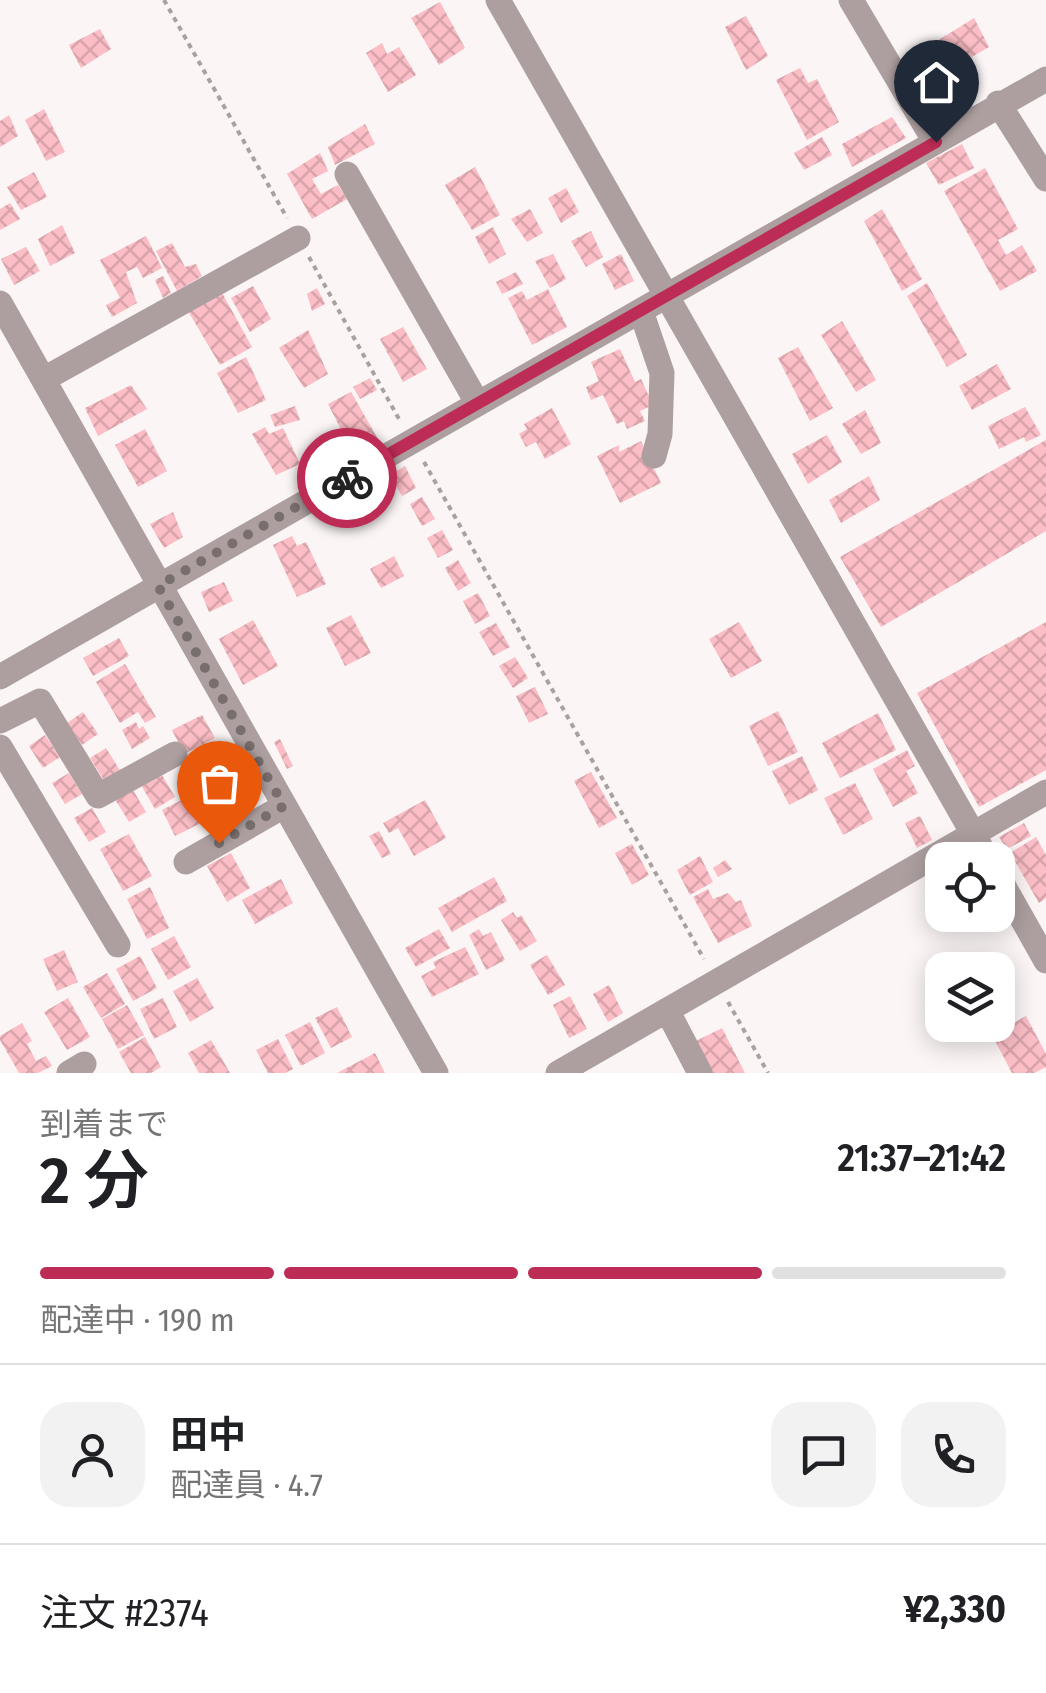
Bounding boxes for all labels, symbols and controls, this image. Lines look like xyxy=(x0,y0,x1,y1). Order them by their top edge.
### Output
pin xyxy=(894,40,979,143)
icon: home xyxy=(909,55,964,110)
courier xyxy=(297,428,397,528)
icon: bike xyxy=(320,451,375,506)
pin xyxy=(177,741,262,844)
icon: bag xyxy=(192,756,247,811)
map controls xyxy=(925,842,1015,1042)
button: locate xyxy=(925,842,1015,932)
button: layers xyxy=(925,952,1015,1042)
text: 到着まで xyxy=(40,1105,168,1143)
text: 21:37–21:42 xyxy=(837,1135,1006,1181)
text: 2 分 xyxy=(40,1142,149,1220)
text: 配達中 · 190 m xyxy=(40,1301,235,1339)
button: person xyxy=(40,1402,145,1507)
button: chat xyxy=(771,1402,876,1507)
button: phone xyxy=(901,1402,1006,1507)
text: 田中 xyxy=(170,1412,246,1458)
text: 配達員 · 4.7 xyxy=(170,1466,323,1504)
text: ¥2,330 xyxy=(903,1586,1006,1632)
text: 注文 #2374 xyxy=(40,1590,209,1636)

